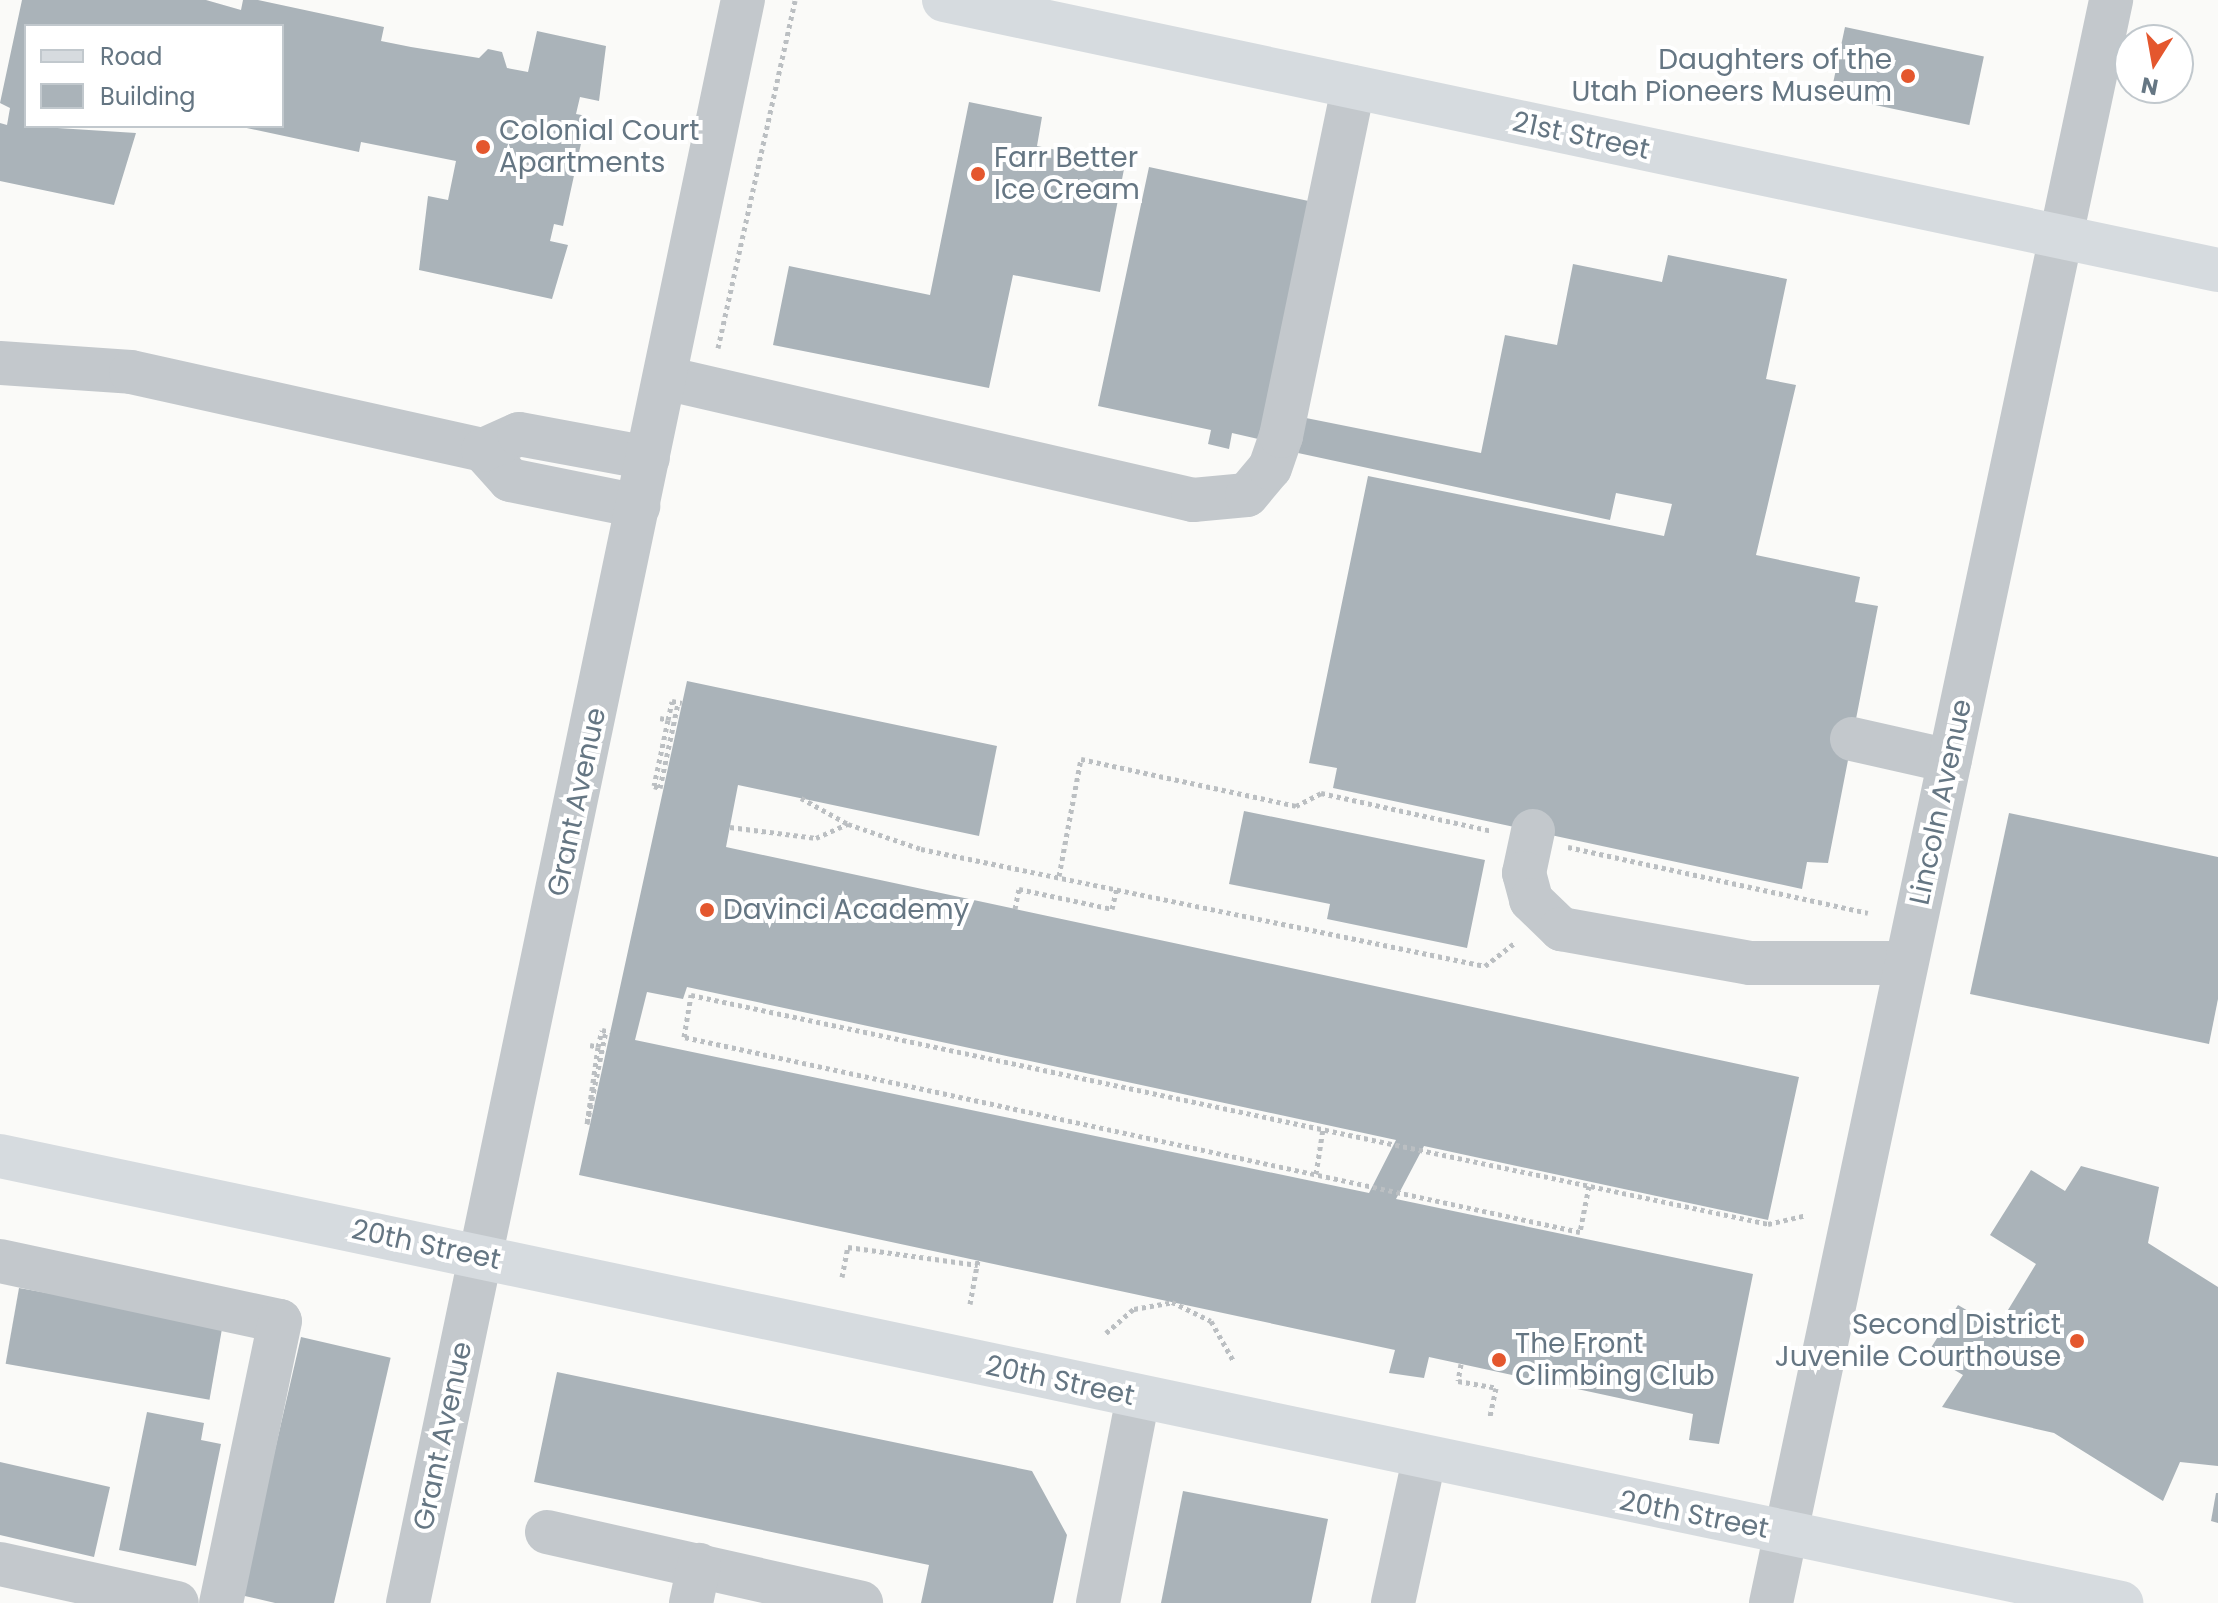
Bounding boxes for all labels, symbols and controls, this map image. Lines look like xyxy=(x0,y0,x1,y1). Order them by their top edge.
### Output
legend xyxy=(24,24,284,128)
north arrow xyxy=(2114,24,2194,104)
text: Road xyxy=(100,40,162,73)
place label: Daughters of the Utah Pioneers Museum xyxy=(1572,43,1892,109)
marker: Daughters of the Utah Pioneers Museum xyxy=(1899,67,1917,85)
text: N xyxy=(2139,69,2161,103)
text: Building xyxy=(100,80,196,113)
street label: 21st Street xyxy=(1509,105,1653,167)
place label: Colonial Court Apartments xyxy=(499,114,700,180)
marker: Colonial Court Apartments xyxy=(474,138,492,156)
place label: Farr Better Ice Cream xyxy=(994,141,1140,207)
marker: Farr Better Ice Cream xyxy=(969,165,987,183)
street label: Lincoln Avenue xyxy=(1903,696,1979,908)
street label: Grant Avenue xyxy=(541,705,613,899)
place label: Davinci Academy xyxy=(723,893,969,927)
marker: Davinci Academy xyxy=(698,901,716,919)
street label: 20th Street xyxy=(349,1213,503,1277)
place label: Second District Juvenile Courthouse xyxy=(1775,1308,2061,1374)
place label: The Front Climbing Club xyxy=(1515,1327,1715,1393)
marker: Second District Juvenile Courthouse xyxy=(2068,1332,2086,1350)
street label: Grant Avenue xyxy=(407,1339,479,1533)
street label: 20th Street xyxy=(983,1349,1137,1413)
marker: The Front Climbing Club xyxy=(1490,1351,1508,1369)
street label: 20th Street xyxy=(1617,1484,1771,1546)

